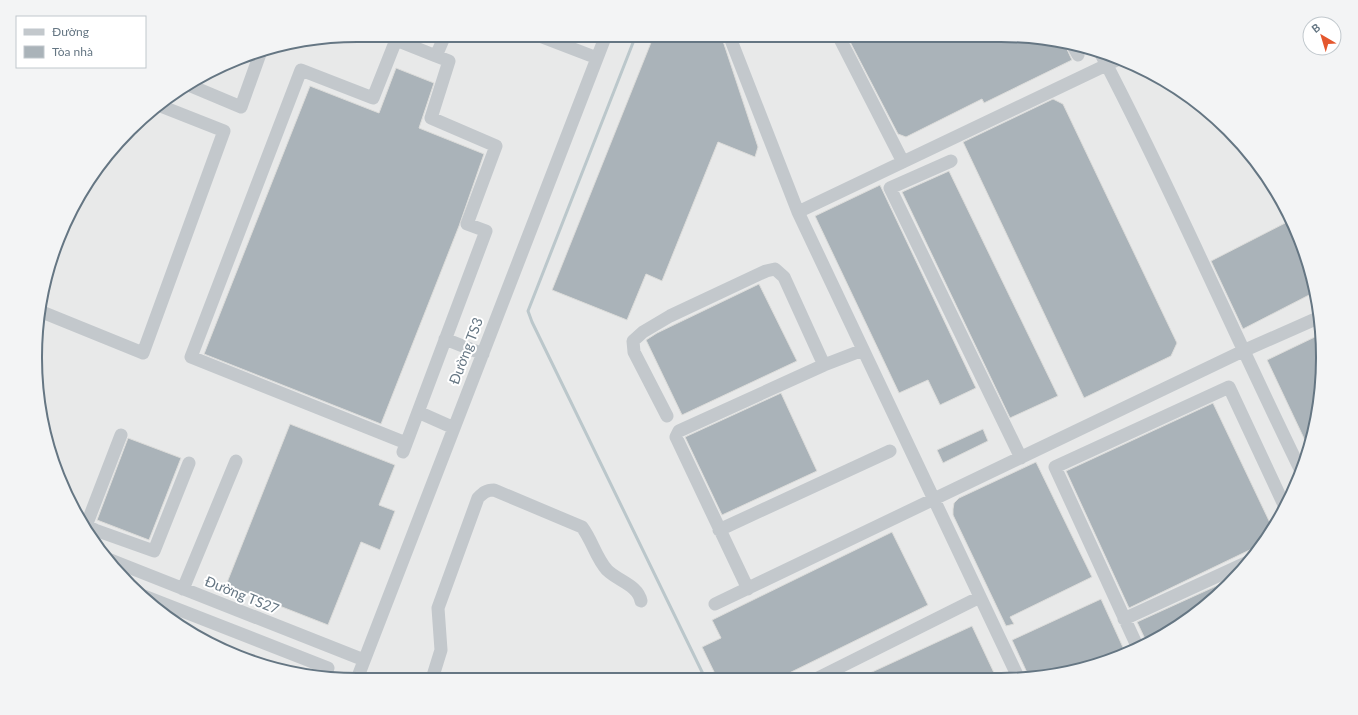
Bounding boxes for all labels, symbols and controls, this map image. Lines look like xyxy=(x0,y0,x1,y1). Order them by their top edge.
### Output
legend xyxy=(16,16,146,68)
north arrow xyxy=(1302,16,1342,56)
text: B xyxy=(1309,20,1322,35)
text: Đường xyxy=(52,24,89,39)
text: Tòa nhà xyxy=(52,44,93,59)
street label: Đường TS3 xyxy=(445,315,486,387)
street label: Đường TS27 xyxy=(203,572,282,617)

